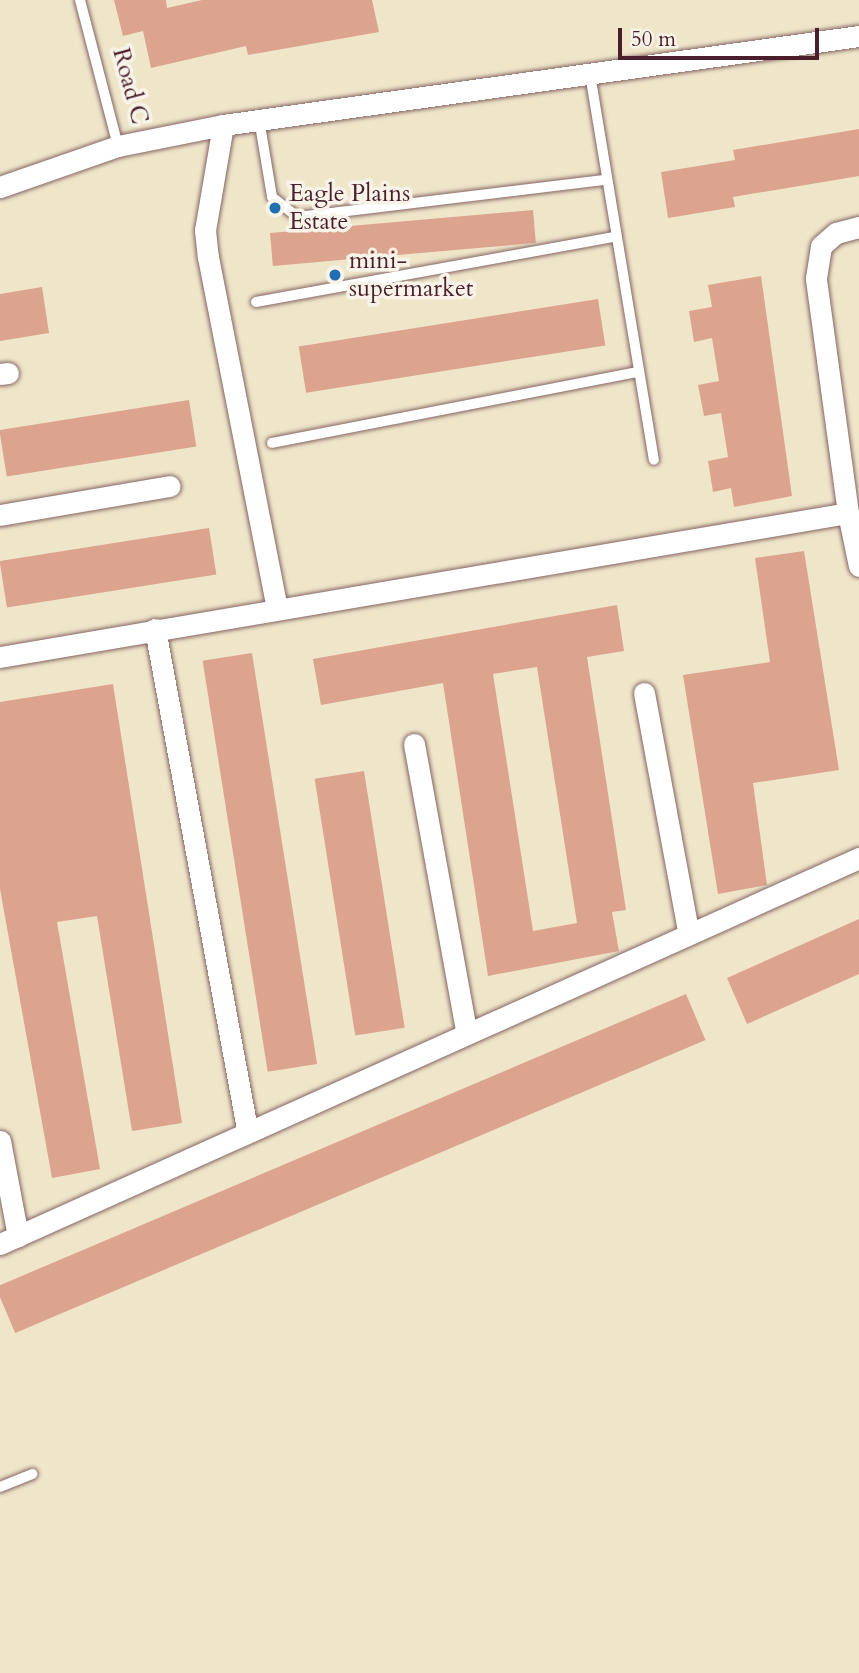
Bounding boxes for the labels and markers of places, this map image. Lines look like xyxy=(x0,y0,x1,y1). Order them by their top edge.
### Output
place label: Eagle Plains Estate xyxy=(289,180,410,236)
marker: Eagle Plains Estate xyxy=(267,200,283,216)
place label: mini- supermarket xyxy=(349,247,473,303)
marker: mini- supermarket xyxy=(327,267,343,283)

